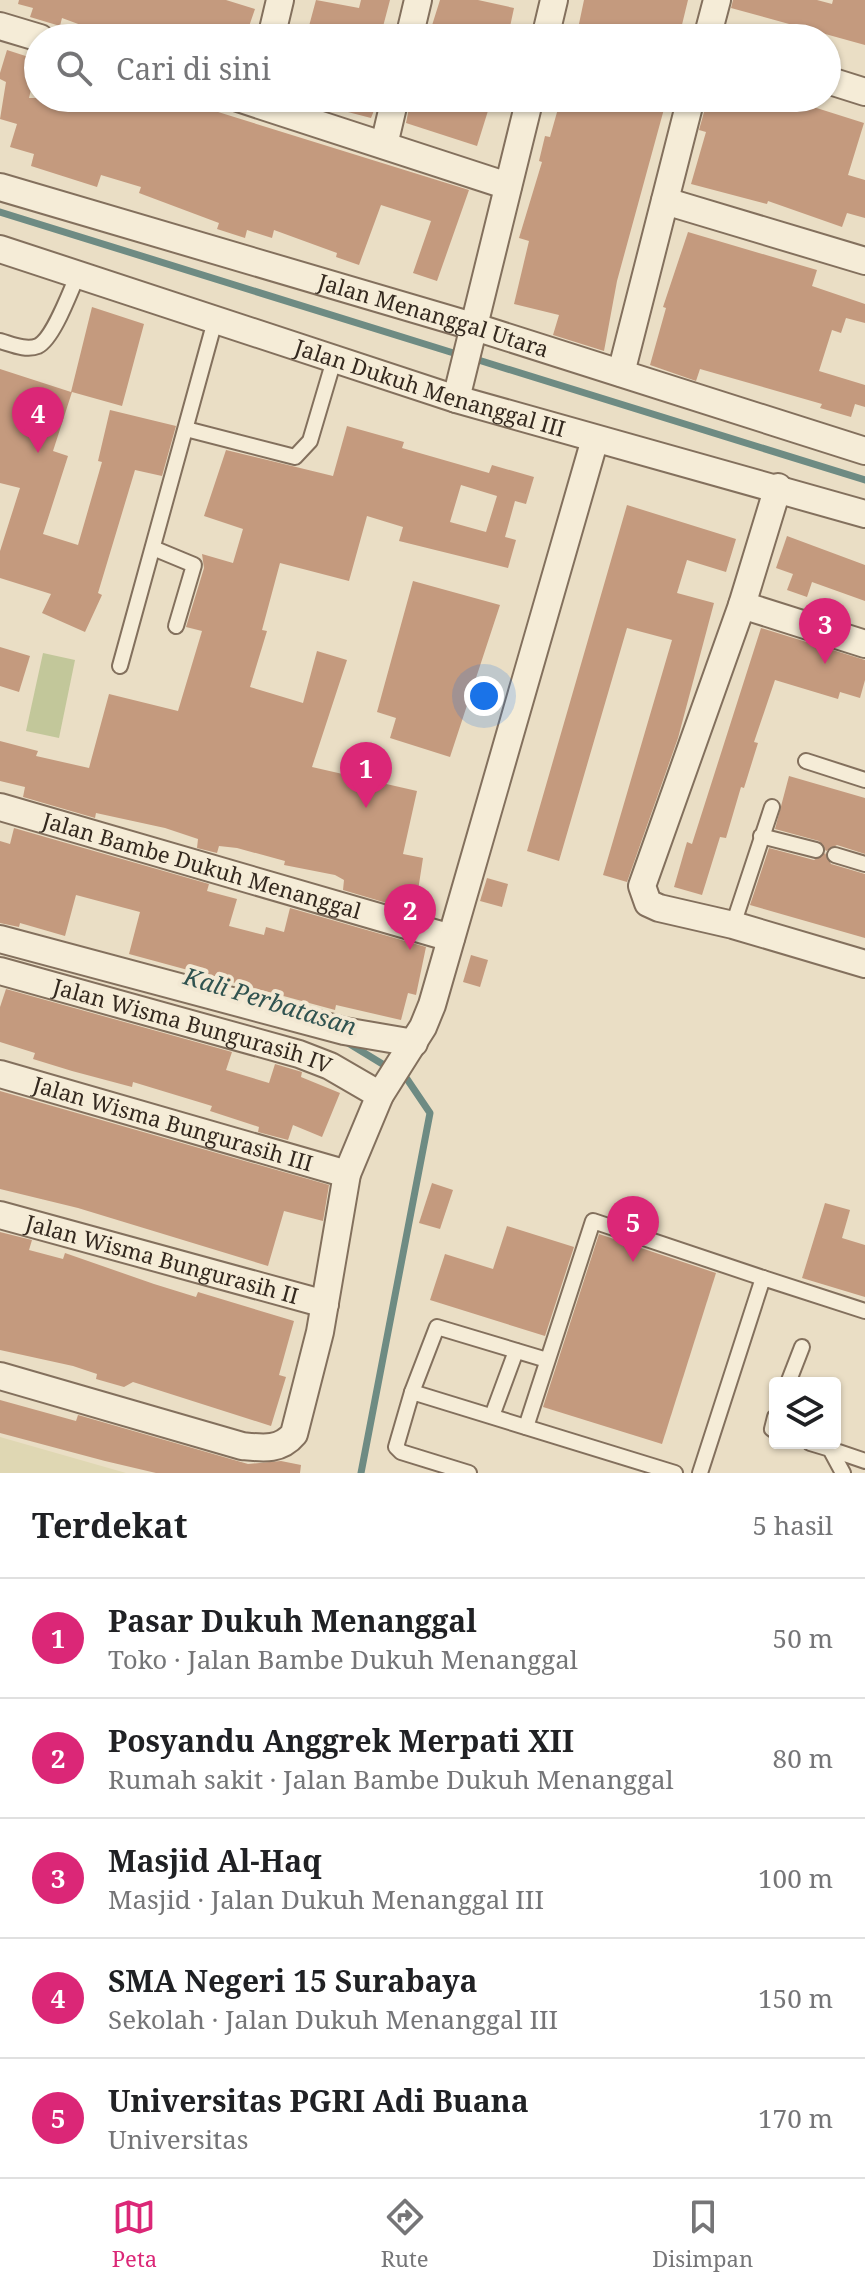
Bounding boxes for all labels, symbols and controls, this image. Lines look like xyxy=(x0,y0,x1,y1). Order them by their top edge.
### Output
search box xyxy=(24,24,841,112)
icon: search xyxy=(52,46,96,90)
text: Cari di sini xyxy=(116,48,271,89)
street label: Jalan Menanggal Utara xyxy=(314,265,553,364)
street label: Jalan Dukuh Menanggal III xyxy=(290,331,569,443)
pin: 4 xyxy=(12,387,64,453)
pin: 3 xyxy=(799,598,851,664)
your location xyxy=(464,676,504,716)
pin: 1 xyxy=(340,742,392,808)
street label: Jalan Bambe Dukuh Menanggal xyxy=(38,804,365,925)
pin: 2 xyxy=(384,884,436,950)
water label: Kali Perbatasan xyxy=(179,958,361,1043)
street label: Jalan Wisma Bungurasih IV xyxy=(49,970,337,1079)
street label: Jalan Wisma Bungurasih III xyxy=(29,1068,317,1177)
pin: 5 xyxy=(607,1196,659,1262)
street label: Jalan Wisma Bungurasih II xyxy=(21,1206,302,1310)
map controls xyxy=(769,1377,841,1449)
button: layers xyxy=(769,1377,841,1449)
text: Terdekat xyxy=(32,1502,187,1548)
text: 5 hasil xyxy=(752,1507,833,1543)
text: Pasar Dukuh Menanggal xyxy=(108,1600,477,1641)
text: 1 xyxy=(51,1620,65,1656)
text: 50 m xyxy=(773,1620,833,1656)
text: Toko · Jalan Bambe Dukuh Menanggal xyxy=(108,1641,578,1677)
text: Posyandu Anggrek Merpati XII xyxy=(108,1720,574,1761)
text: 2 xyxy=(51,1740,65,1776)
text: 80 m xyxy=(773,1740,833,1776)
text: Rumah sakit · Jalan Bambe Dukuh Menanggal xyxy=(108,1761,674,1797)
text: Masjid Al-Haq xyxy=(108,1840,322,1881)
text: 3 xyxy=(51,1860,65,1896)
text: 100 m xyxy=(758,1860,833,1896)
text: Masjid · Jalan Dukuh Menanggal III xyxy=(108,1881,544,1917)
text: SMA Negeri 15 Surabaya xyxy=(108,1960,478,2001)
text: 4 xyxy=(51,1980,65,2016)
text: 150 m xyxy=(758,1980,833,2016)
text: Sekolah · Jalan Dukuh Menanggal III xyxy=(108,2001,558,2037)
text: Universitas PGRI Adi Buana xyxy=(108,2080,529,2121)
text: 5 xyxy=(51,2100,65,2136)
text: 170 m xyxy=(758,2100,833,2136)
text: Universitas xyxy=(108,2121,249,2157)
tab: Peta xyxy=(112,2195,157,2273)
tab: Rute xyxy=(381,2195,429,2273)
tab: Disimpan xyxy=(652,2195,753,2273)

